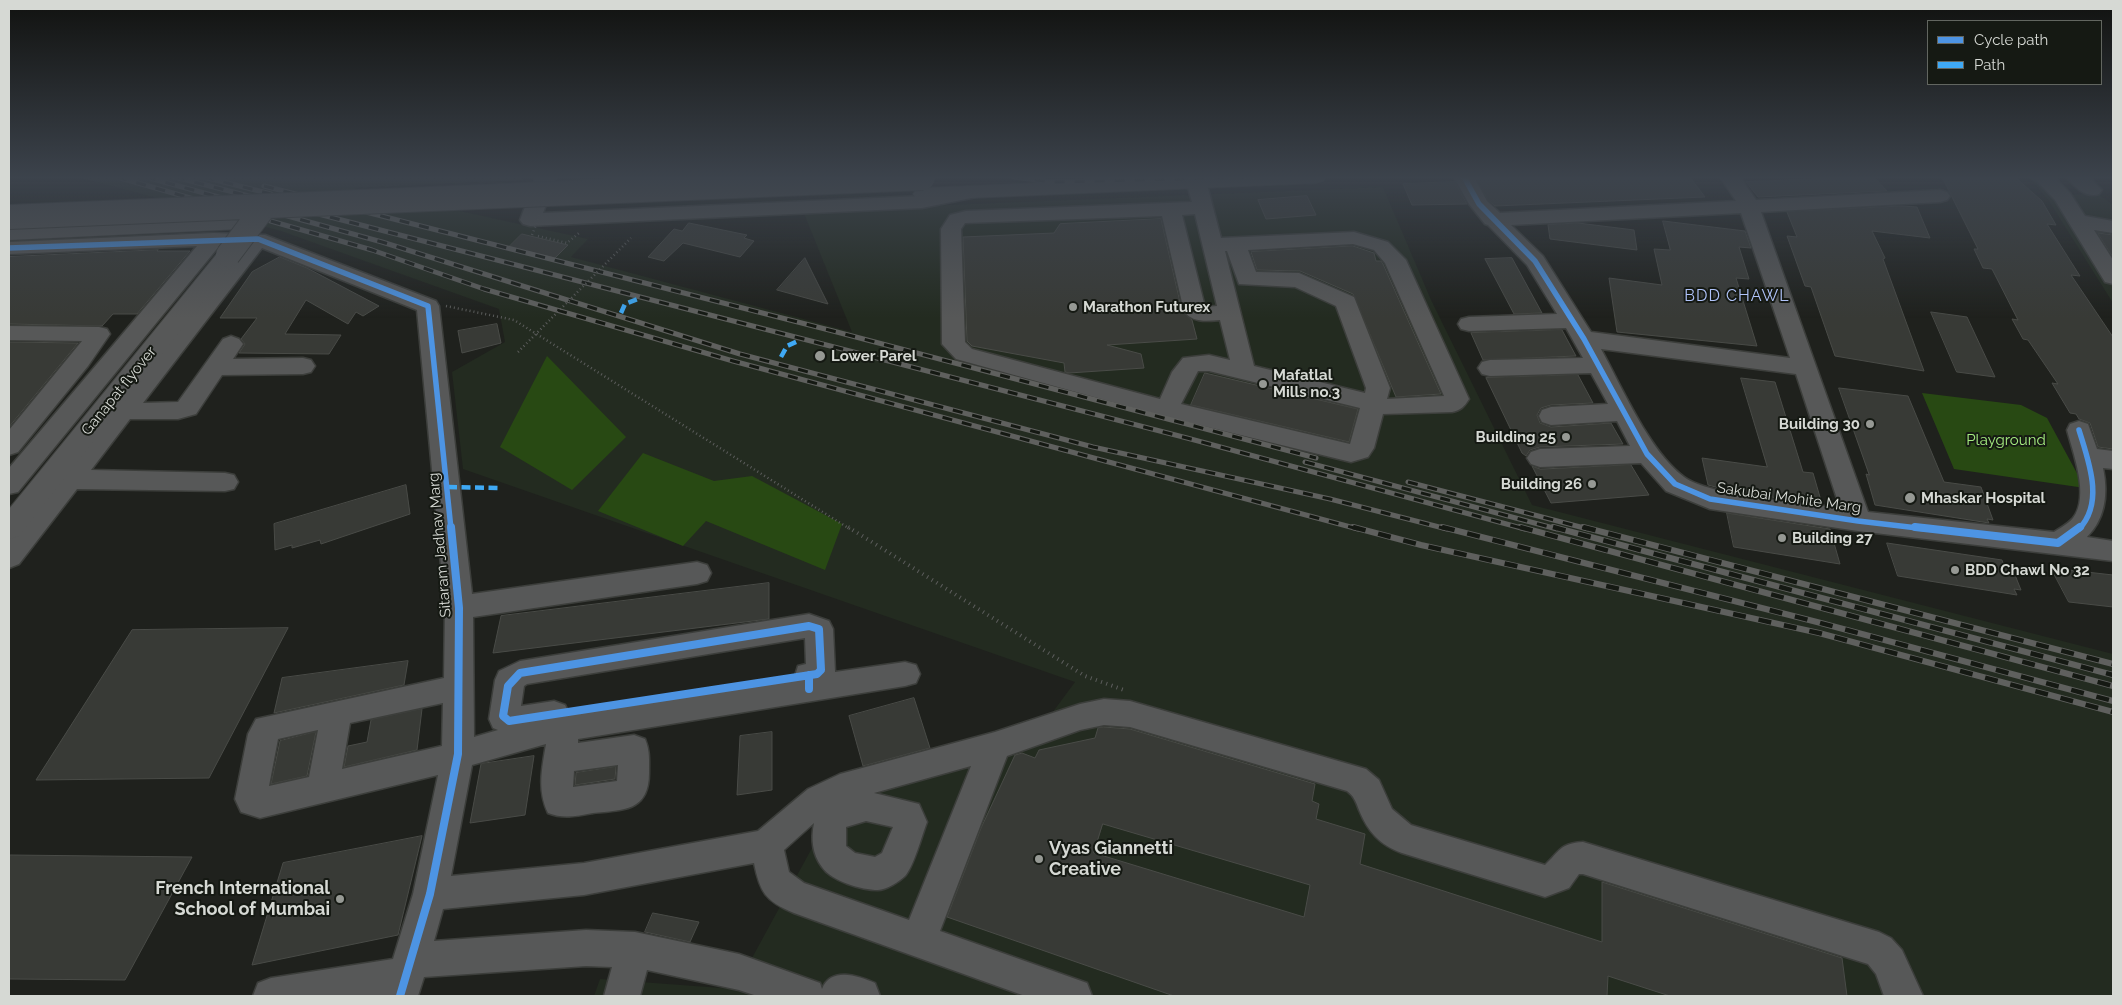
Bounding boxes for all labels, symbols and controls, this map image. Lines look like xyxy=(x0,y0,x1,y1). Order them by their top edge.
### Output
legend xyxy=(1927,20,2102,85)
text: Cycle path xyxy=(1974,31,2048,49)
text: Path xyxy=(1974,56,2005,74)
district label: BDD CHAWL xyxy=(1683,286,1791,306)
place label: Marathon Futurex xyxy=(1083,298,1210,316)
marker: Marathon Futurex xyxy=(1067,301,1079,313)
street label: Ganapat flyover xyxy=(78,343,160,439)
place label: Lower Parel xyxy=(831,347,917,365)
marker: Lower Parel xyxy=(813,349,827,363)
place label: Mafatlal Mills no.3 xyxy=(1273,366,1340,401)
marker: Mafatlal Mills no.3 xyxy=(1257,378,1269,390)
place label: Building 30 xyxy=(1779,415,1860,433)
marker: Building 30 xyxy=(1864,418,1876,430)
place label: Building 25 xyxy=(1476,428,1556,446)
marker: Building 25 xyxy=(1560,431,1572,443)
park label: Playground xyxy=(1966,431,2046,449)
street label: Sitaram Jadhav Marg xyxy=(425,472,455,618)
place label: Building 26 xyxy=(1501,475,1582,493)
marker: Building 26 xyxy=(1586,478,1598,490)
street label: Sakubai Mohite Marg xyxy=(1716,479,1862,517)
place label: Mhaskar Hospital xyxy=(1921,489,2045,507)
marker: Mhaskar Hospital xyxy=(1903,491,1917,505)
place label: Building 27 xyxy=(1792,529,1873,547)
marker: Building 27 xyxy=(1776,532,1788,544)
place label: BDD Chawl No 32 xyxy=(1965,561,2090,579)
marker: BDD Chawl No 32 xyxy=(1949,564,1961,576)
place label: Vyas Giannetti Creative xyxy=(1049,838,1173,881)
marker: Vyas Giannetti Creative xyxy=(1033,853,1045,865)
place label: French International School of Mumbai xyxy=(155,878,330,921)
marker: French International School of Mumbai xyxy=(334,893,346,905)

